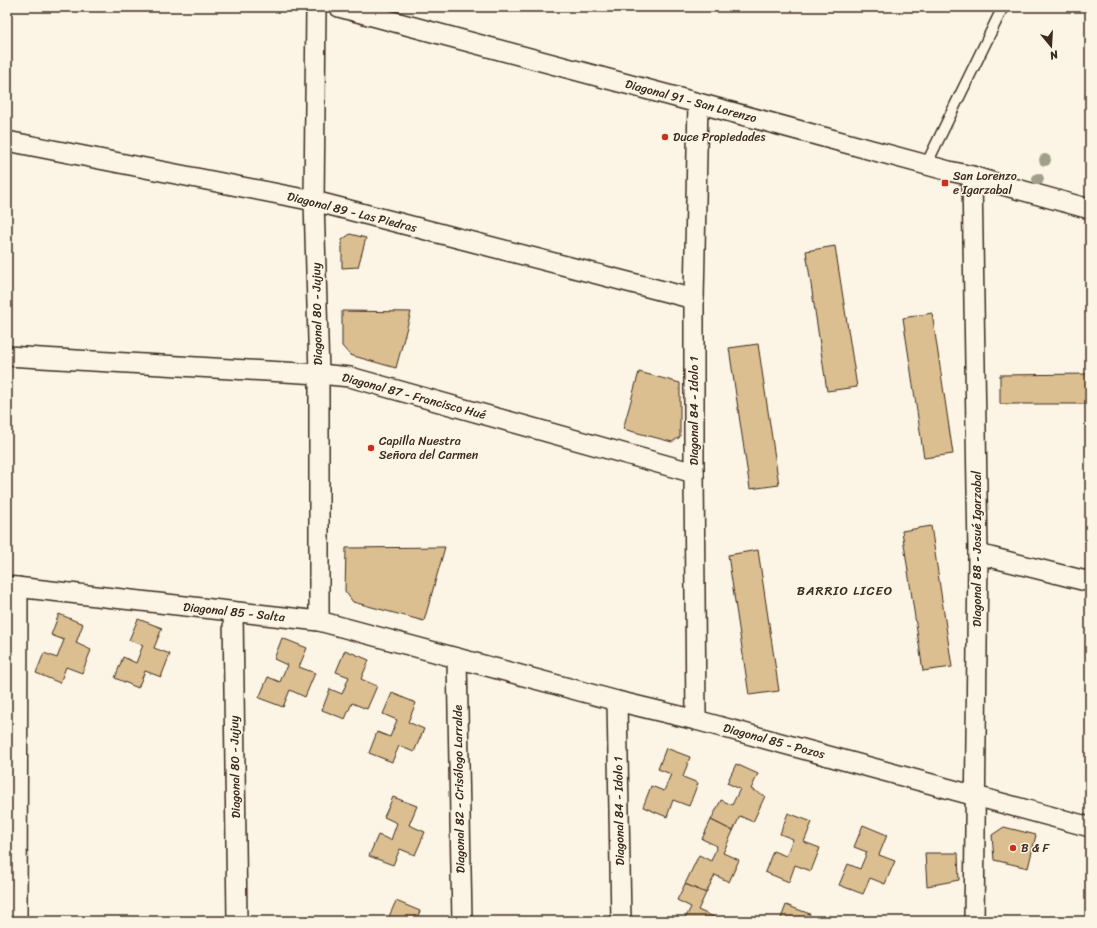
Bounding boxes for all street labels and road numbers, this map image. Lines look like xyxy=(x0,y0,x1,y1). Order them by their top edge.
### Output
street label: Diagonal 91 - San Lorenzo xyxy=(623,73,759,129)
street label: Diagonal 89 - Las Piedras xyxy=(285,185,420,239)
street label: Diagonal 80 - Jujuy xyxy=(305,262,329,366)
street label: Diagonal 84 - Idolo 1 xyxy=(683,356,705,466)
street label: Diagonal 87 - Francisco Hué xyxy=(340,366,488,426)
street label: Diagonal 88 - Josué Igarzabal xyxy=(966,470,988,627)
street label: Diagonal 85 - Salta xyxy=(182,596,287,628)
street label: Diagonal 82 - Crisólogo Larralde xyxy=(447,704,471,873)
street label: Diagonal 80 - Jujuy xyxy=(223,715,247,819)
street label: Diagonal 85 - Pozos xyxy=(721,717,828,765)
street label: Diagonal 84 - Idolo 1 xyxy=(607,756,631,866)

